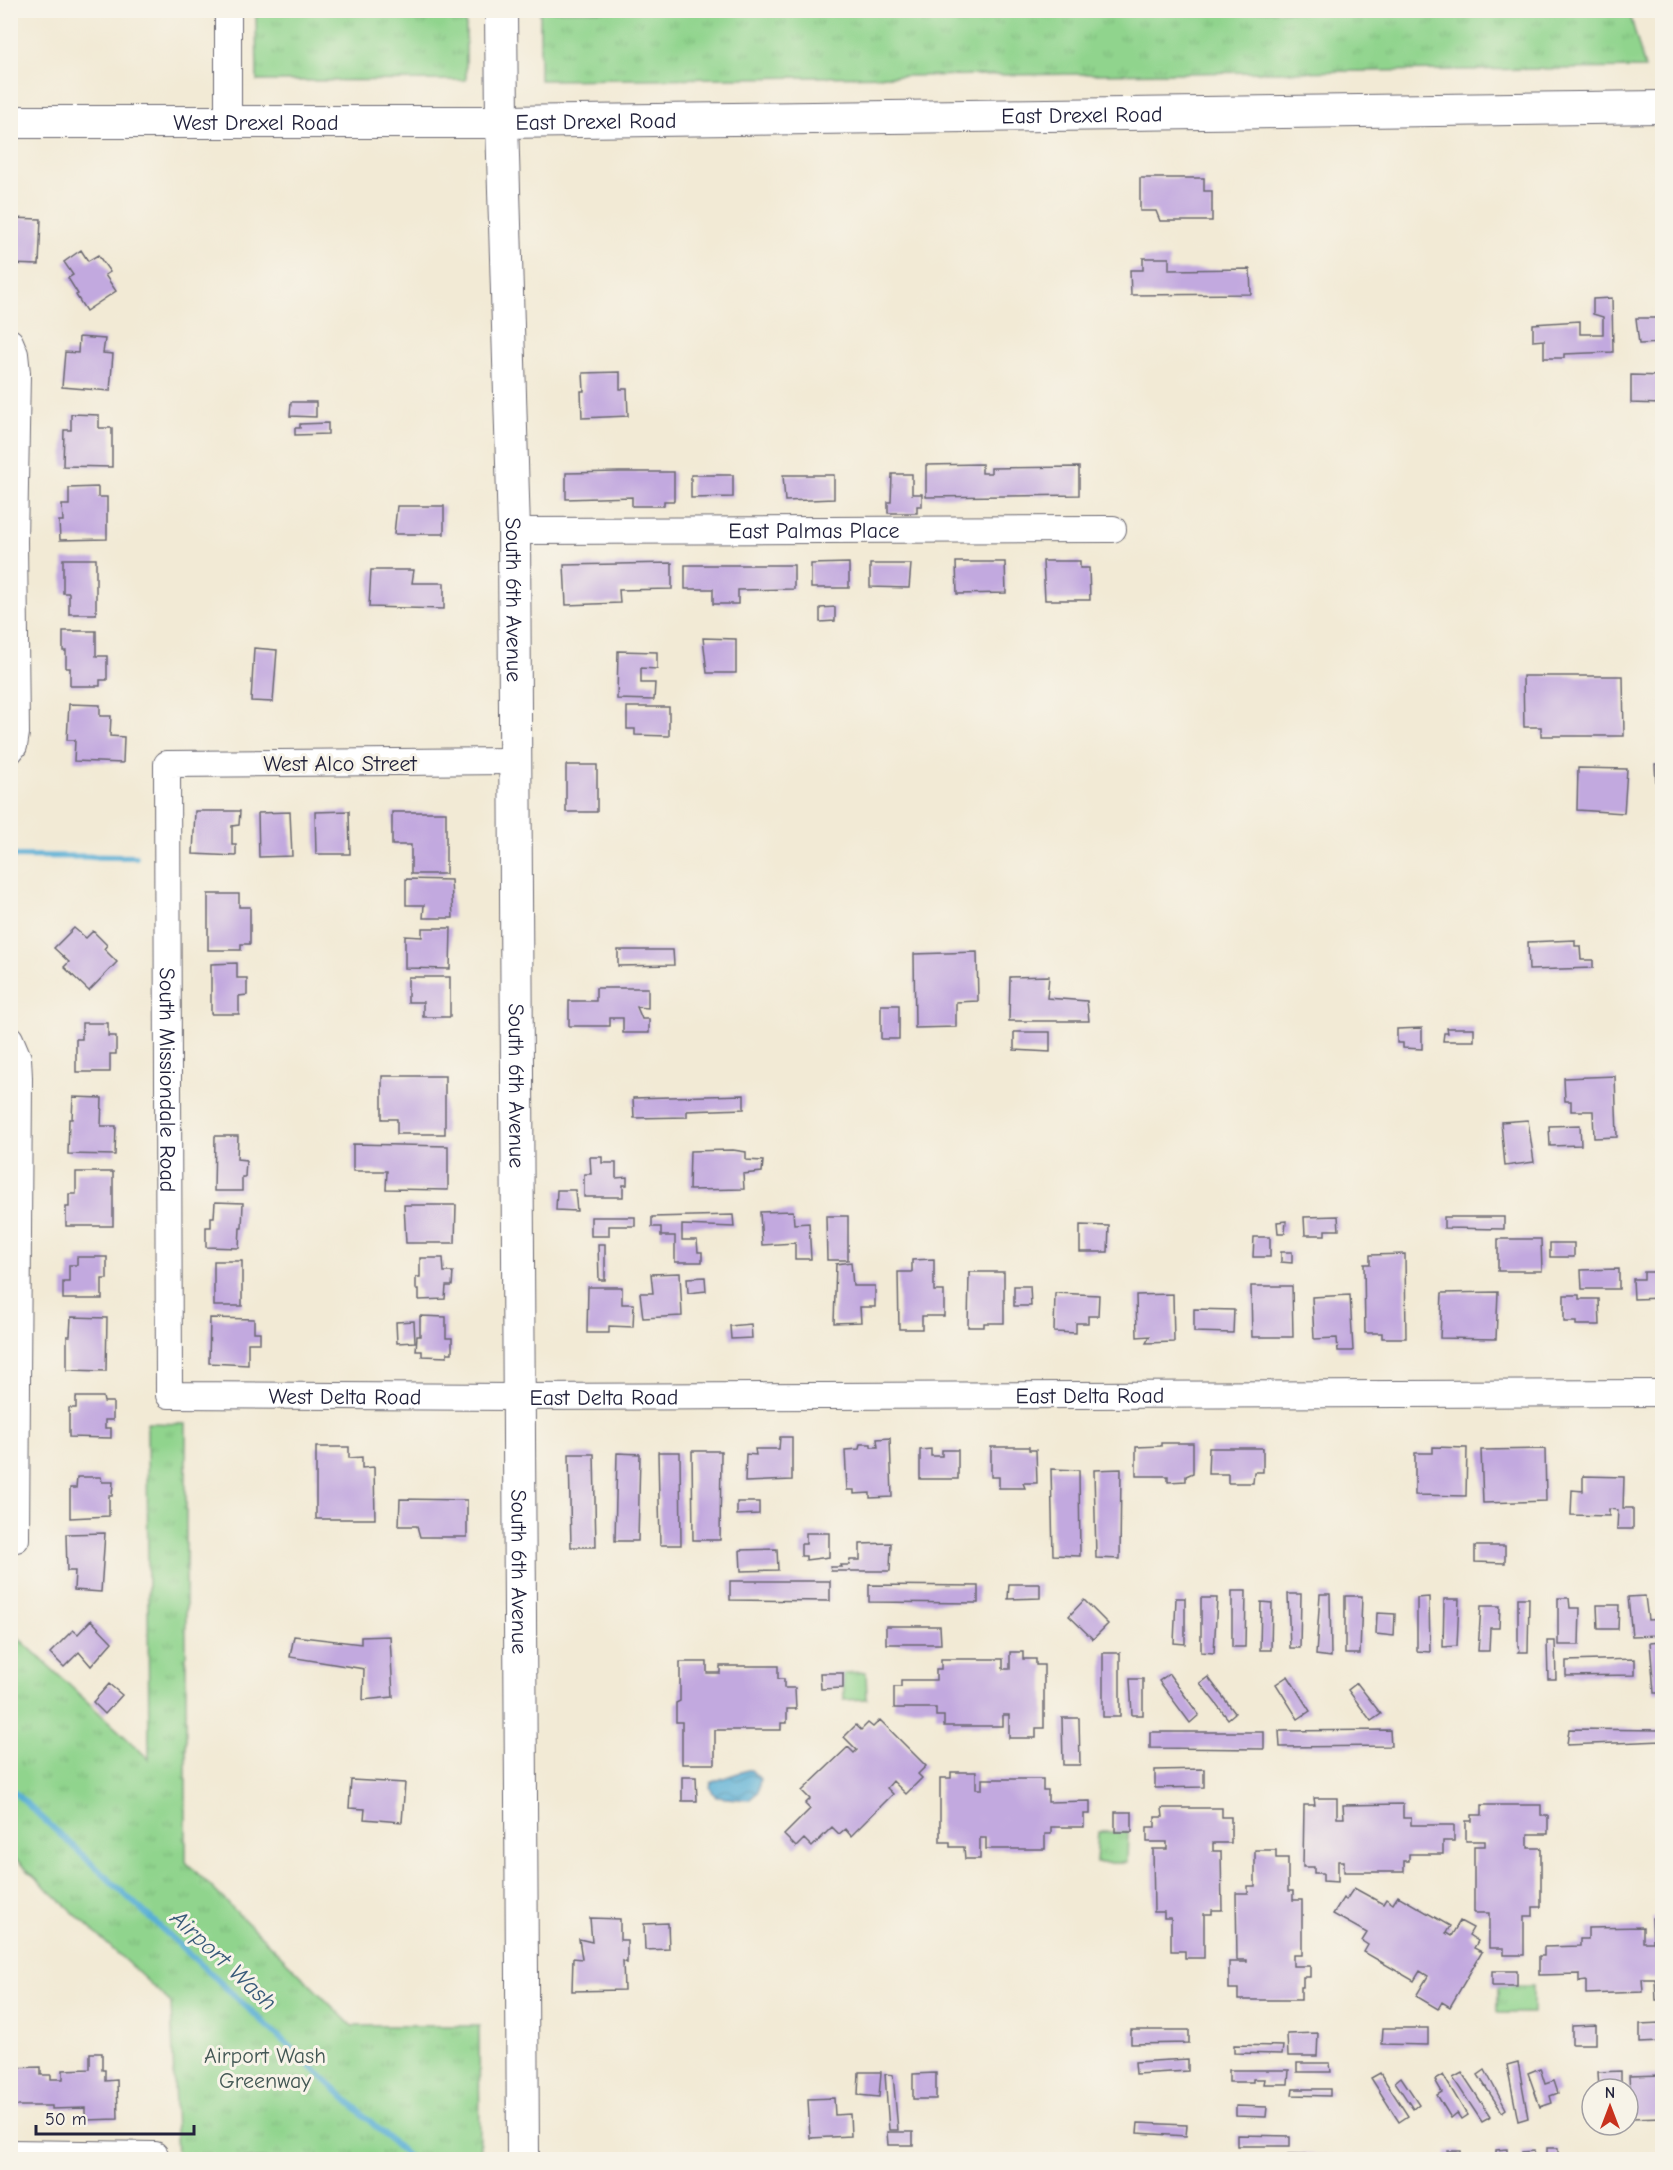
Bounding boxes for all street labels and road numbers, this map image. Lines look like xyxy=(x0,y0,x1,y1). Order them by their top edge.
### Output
street label: East Drexel Road xyxy=(1001,101,1163,130)
street label: East Drexel Road xyxy=(515,108,677,136)
street label: West Drexel Road xyxy=(173,110,339,136)
street label: South 6th Avenue xyxy=(500,517,527,682)
street label: East Palmas Place xyxy=(728,518,900,544)
street label: West Alco Street xyxy=(263,751,418,777)
street label: South Missiondale Road xyxy=(154,968,180,1192)
street label: South 6th Avenue xyxy=(503,1003,530,1168)
street label: East Delta Road xyxy=(1015,1383,1165,1409)
street label: West Delta Road xyxy=(268,1384,422,1410)
street label: East Delta Road xyxy=(529,1384,679,1411)
street label: South 6th Avenue xyxy=(505,1489,532,1654)

